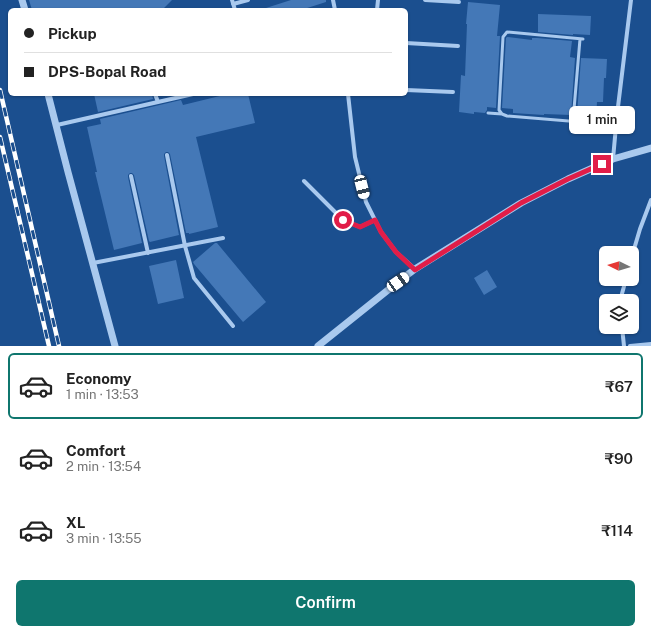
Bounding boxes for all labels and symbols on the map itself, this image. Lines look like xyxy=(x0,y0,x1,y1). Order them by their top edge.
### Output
callout: 1 min xyxy=(569,106,635,134)
route end xyxy=(593,155,611,173)
car xyxy=(353,174,371,200)
route start xyxy=(334,211,352,229)
north arrow xyxy=(599,246,639,286)
car xyxy=(385,270,411,294)

